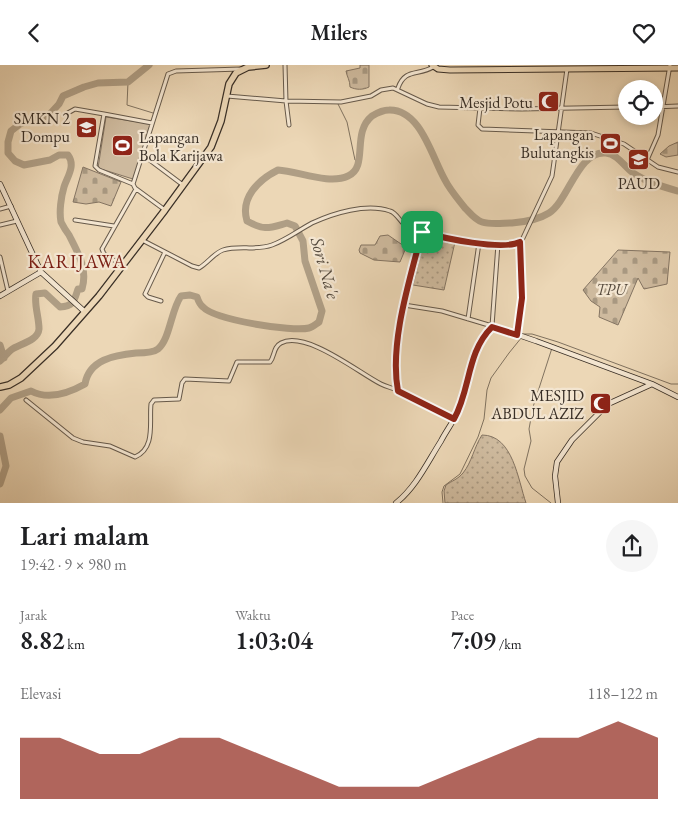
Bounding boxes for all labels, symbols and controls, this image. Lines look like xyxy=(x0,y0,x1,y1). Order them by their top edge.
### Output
text: Milers xyxy=(310,18,368,47)
icon: back xyxy=(20,19,48,47)
icon: heart xyxy=(630,19,658,47)
map controls xyxy=(618,80,663,125)
button: locate xyxy=(618,80,663,125)
mosque icon: Mesjid Potu xyxy=(537,90,561,114)
place label: Mesjid Potu xyxy=(459,92,534,113)
place label: SMKN 2 Dompu xyxy=(14,108,71,147)
school or university icon: SMKN 2 Dompu xyxy=(74,115,98,139)
place label: Lapangan Bulutangkis xyxy=(520,124,595,163)
place label: Lapangan Bola Karijawa xyxy=(139,127,223,166)
sports icon: Lapangan Bulutangkis xyxy=(598,131,622,155)
sports icon: Lapangan Bola Karijawa xyxy=(111,134,135,158)
school or university icon: PAUD xyxy=(627,147,651,171)
place label: PAUD xyxy=(618,173,660,194)
pin xyxy=(401,211,443,253)
icon: arrive xyxy=(408,218,436,246)
water label: Sori Na'e xyxy=(305,233,346,302)
district label: KARIJAWA xyxy=(27,249,127,274)
park label: TPU xyxy=(596,279,629,300)
place label: MESJID ABDUL AZIZ xyxy=(490,385,584,424)
mosque icon: MESJID ABDUL AZIZ xyxy=(588,392,612,416)
text: Lari malam xyxy=(20,517,149,553)
button: share xyxy=(606,520,658,572)
text: 19:42 · 9 × 980 m xyxy=(20,554,127,575)
text: Jarak xyxy=(20,606,47,624)
text: Waktu xyxy=(235,606,271,624)
text: Pace xyxy=(451,606,474,624)
text: 8.82 xyxy=(20,624,65,656)
text: 1:03:04 xyxy=(235,624,313,656)
text: 7:09 xyxy=(451,624,496,656)
text: km xyxy=(65,635,85,653)
text: /km xyxy=(496,635,522,653)
text: Elevasi xyxy=(20,683,61,704)
text: 118–122 m xyxy=(587,683,658,704)

